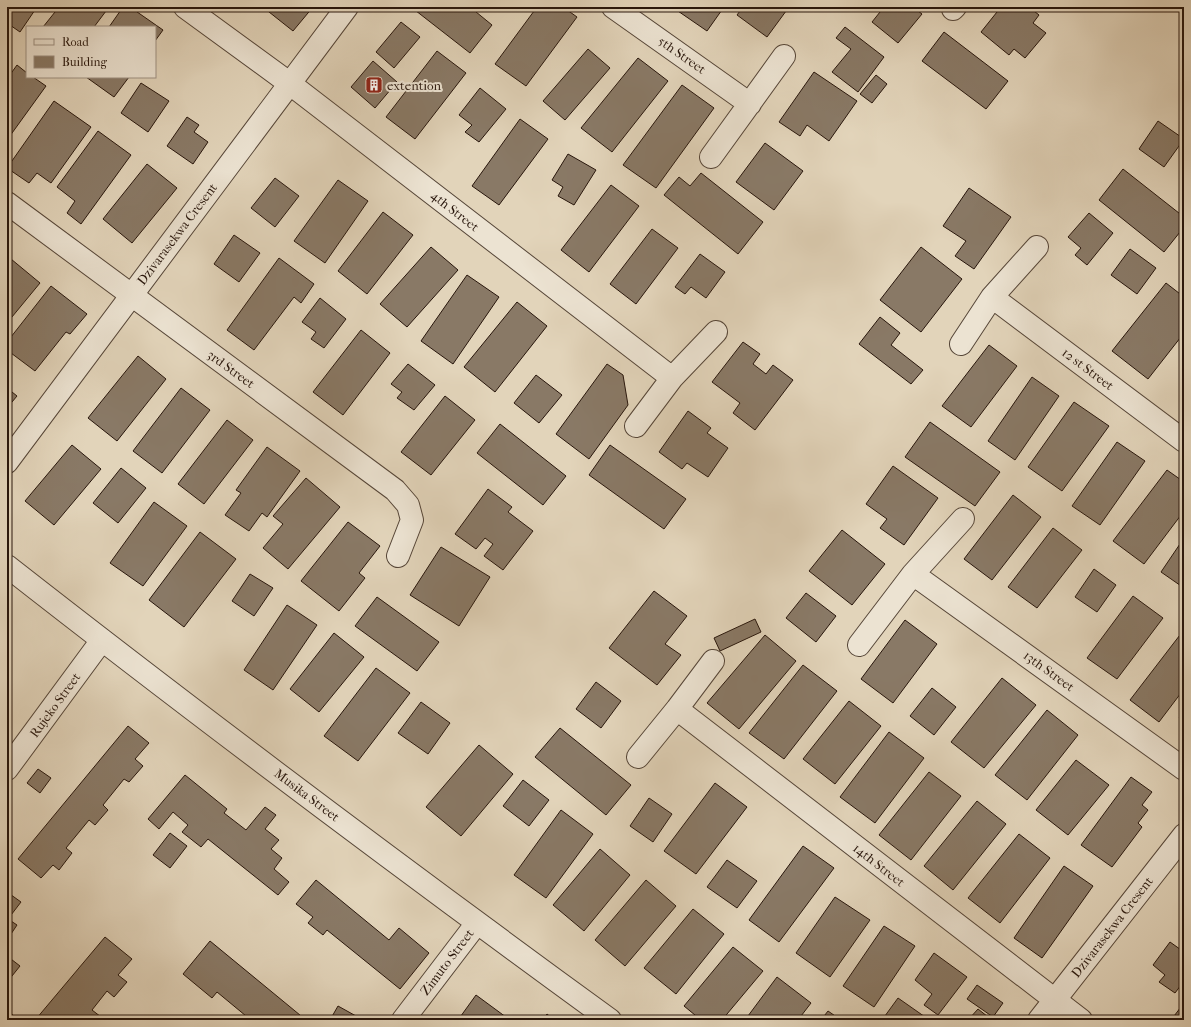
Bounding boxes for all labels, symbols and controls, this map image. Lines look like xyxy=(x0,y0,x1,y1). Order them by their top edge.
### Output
legend xyxy=(26,26,156,78)
street label: 5th Street xyxy=(655,33,709,77)
text: Road xyxy=(62,35,89,49)
text: Building xyxy=(62,55,107,69)
building icon: extention xyxy=(364,75,384,95)
place label: extention xyxy=(387,78,442,93)
street label: Dzivarasekwa Cresent xyxy=(134,180,220,288)
street label: 4th Street xyxy=(428,188,482,235)
street label: 12 st Street xyxy=(1059,345,1117,393)
street label: 3rd Street xyxy=(204,347,258,391)
street label: 13th Street xyxy=(1021,648,1078,695)
street label: Rujeko Street xyxy=(26,669,84,740)
street label: Musika Street xyxy=(272,766,343,825)
street label: 14th Street xyxy=(850,840,908,890)
street label: Dzivarasekwa Cresent xyxy=(1068,874,1156,980)
street label: Zimuto Street xyxy=(417,926,477,998)

